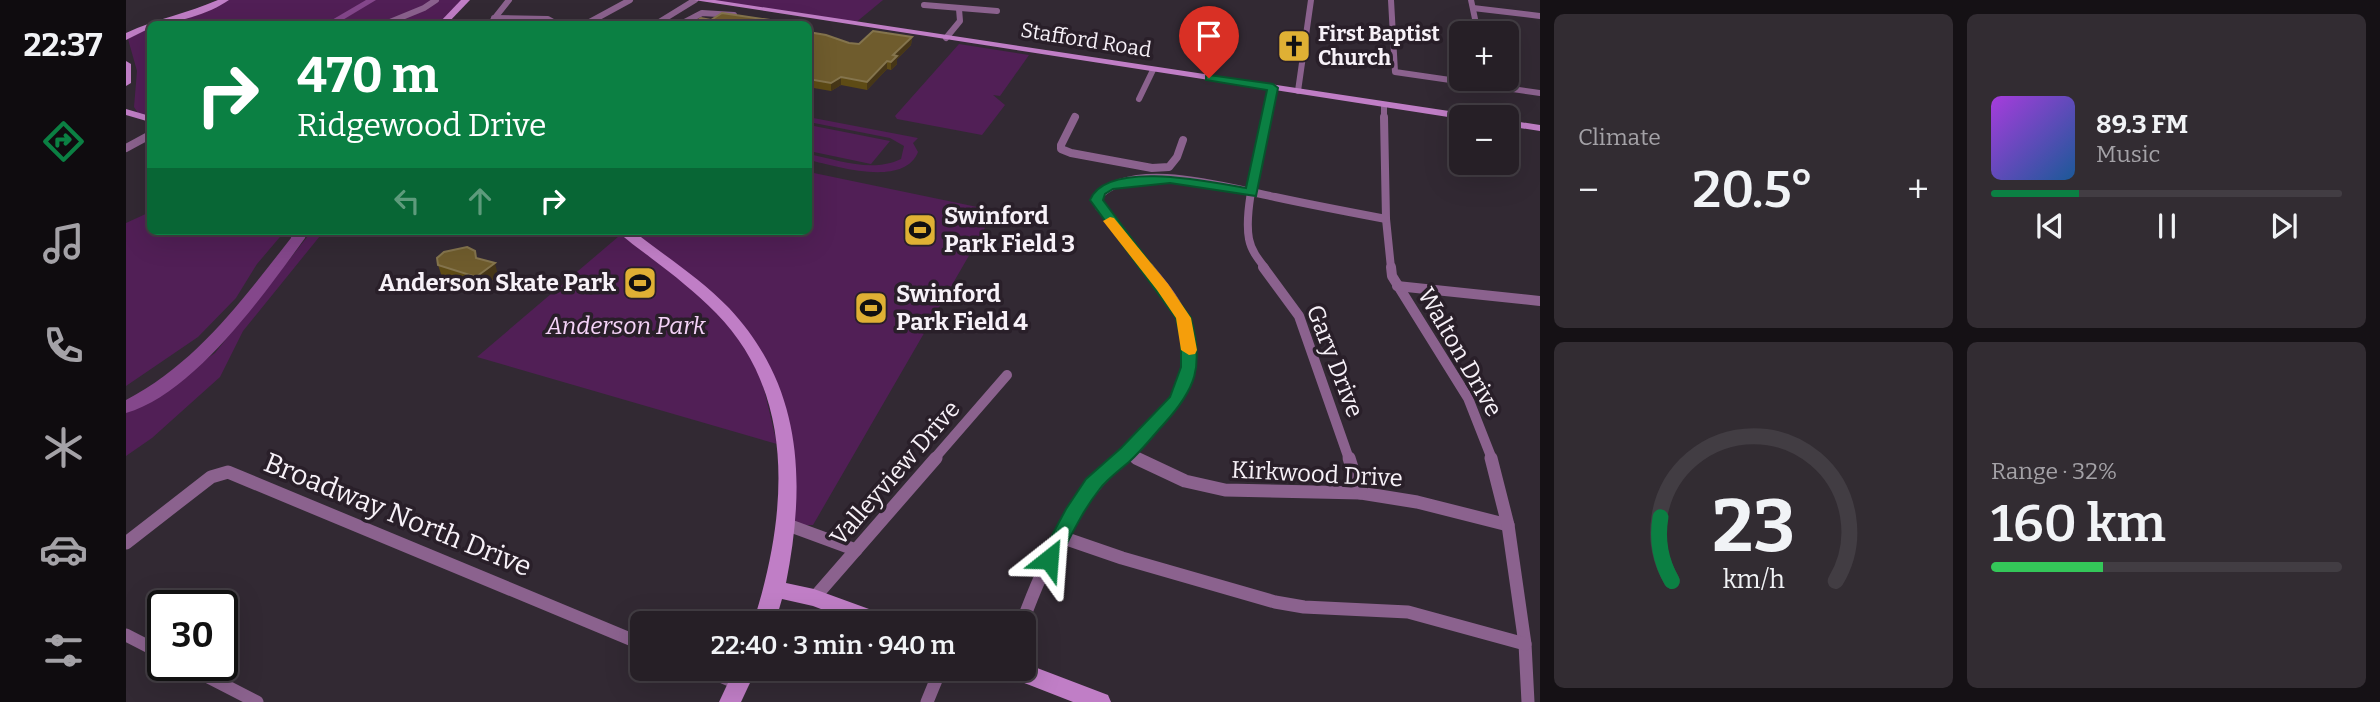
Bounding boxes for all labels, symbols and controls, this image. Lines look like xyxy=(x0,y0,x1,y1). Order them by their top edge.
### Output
pin xyxy=(1179,6,1239,78)
street label: Stafford Road xyxy=(1019,17,1153,63)
icon: arrive xyxy=(1190,17,1228,55)
place label: First Baptist Church xyxy=(1318,21,1441,71)
map controls xyxy=(1449,21,1519,175)
button: + xyxy=(1449,21,1519,91)
text: 22:37 xyxy=(23,26,103,64)
church icon: First Baptist Church xyxy=(1275,27,1313,65)
text: 470 m xyxy=(297,46,439,105)
icon: right xyxy=(182,49,273,140)
button: − xyxy=(1449,105,1519,175)
text: Ridgewood Drive xyxy=(297,106,547,144)
text: 89.3 FM xyxy=(2096,109,2188,140)
icon: directions xyxy=(39,117,88,166)
text: Climate xyxy=(1578,123,1661,151)
text: Music xyxy=(2096,140,2160,168)
text: 20.5° xyxy=(1692,158,1814,221)
text: − xyxy=(1578,167,1599,213)
text: + xyxy=(1907,167,1929,213)
icon: left xyxy=(388,182,426,220)
icon: ahead xyxy=(461,182,499,220)
icon: right xyxy=(534,182,572,220)
place label: Swinford Park Field 3 xyxy=(944,202,1075,258)
icon: previous xyxy=(2031,207,2069,245)
icon: pause xyxy=(2148,207,2186,245)
icon: next xyxy=(2265,207,2303,245)
sports icon: Swinford Park Field 3 xyxy=(901,211,939,249)
icon: music xyxy=(39,219,88,268)
sports icon: Anderson Skate Park xyxy=(621,264,659,302)
place label: Anderson Skate Park xyxy=(379,269,617,297)
place label: Swinford Park Field 4 xyxy=(896,280,1028,336)
street label: Walton Drive xyxy=(1412,283,1508,421)
sports icon: Swinford Park Field 4 xyxy=(852,289,890,327)
street label: Gary Drive xyxy=(1301,301,1369,421)
park label: Anderson Park xyxy=(545,312,707,340)
icon: phone xyxy=(39,321,88,370)
street label: Valleyview Drive xyxy=(824,395,966,551)
icon: climate xyxy=(39,423,88,472)
street label: Broadway North Drive xyxy=(259,446,536,583)
street label: Kirkwood Drive xyxy=(1231,456,1403,492)
text: Range · 32% xyxy=(1991,457,2117,485)
text: 23 xyxy=(1712,483,1795,570)
text: 160 km xyxy=(1991,492,2166,555)
position arrow xyxy=(1012,522,1086,596)
icon: car xyxy=(39,525,88,574)
text: km/h xyxy=(1723,565,1785,595)
speed limit sign: 30 xyxy=(147,590,238,681)
icon: filters xyxy=(39,626,88,675)
text: 22:40 · 3 min · 940 m xyxy=(711,630,955,661)

